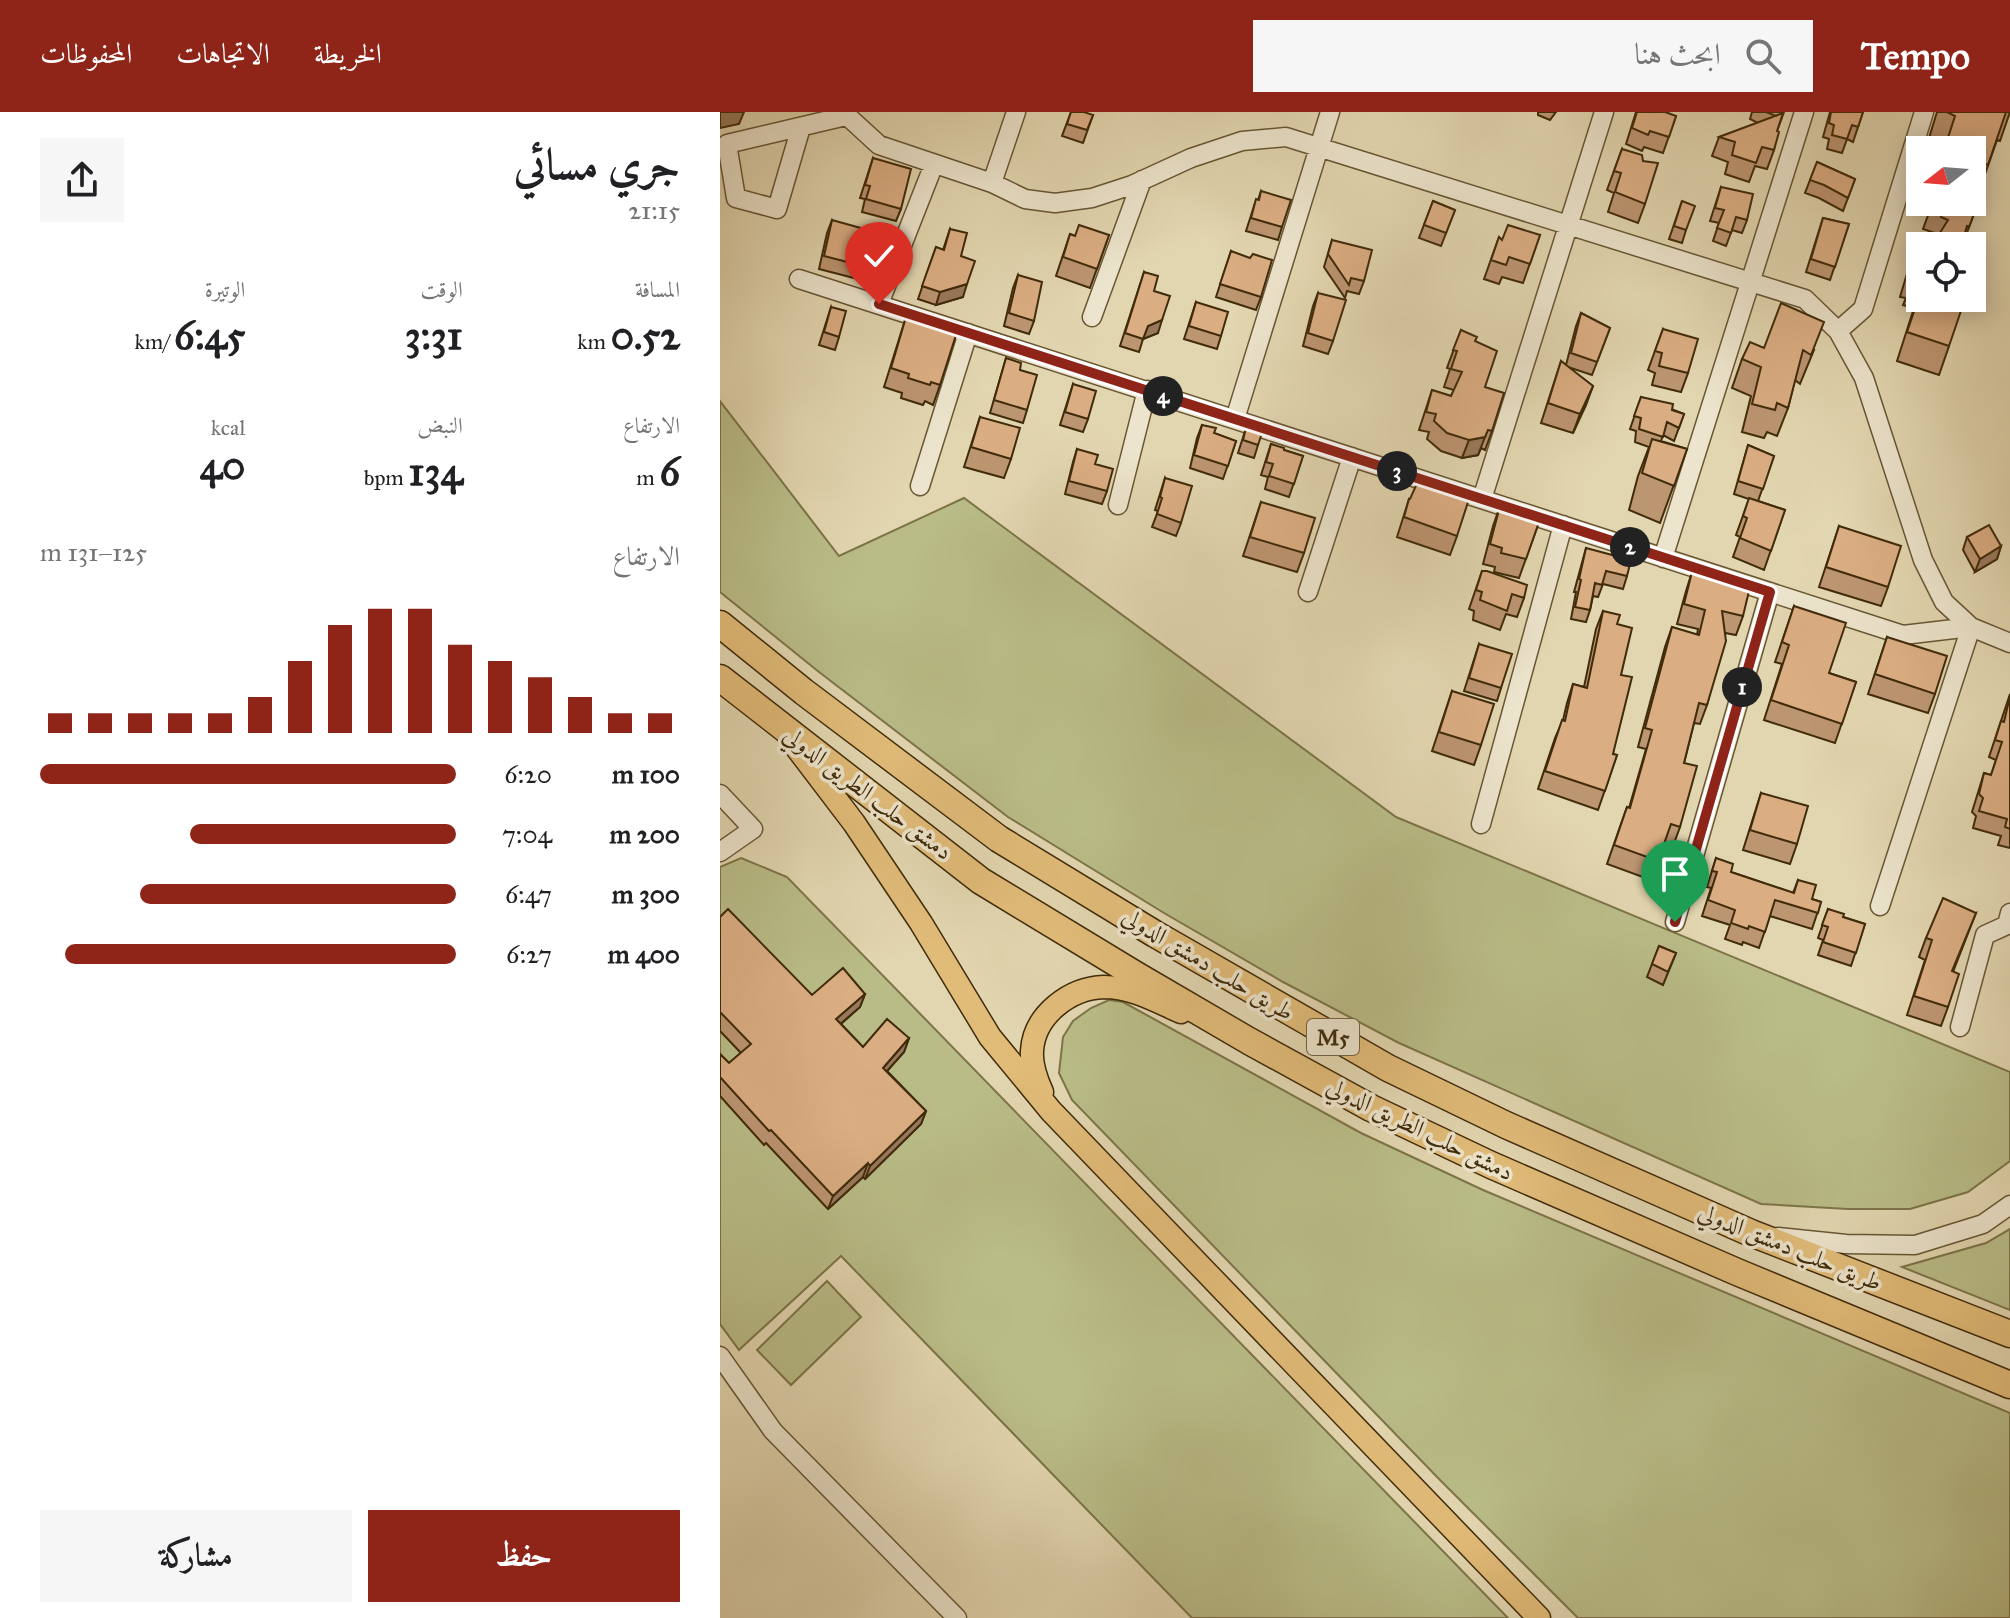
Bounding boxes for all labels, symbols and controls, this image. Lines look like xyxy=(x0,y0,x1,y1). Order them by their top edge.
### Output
search box xyxy=(1253,20,1813,92)
text: Tempo xyxy=(1861,33,1970,79)
icon: search xyxy=(1741,34,1785,78)
text: المحفوظات xyxy=(40,36,132,71)
text: الاتجاهات xyxy=(176,36,270,71)
text: الخريطة xyxy=(314,36,382,71)
text: ابحث هنا xyxy=(1634,36,1721,72)
north arrow xyxy=(1906,136,1986,216)
map controls xyxy=(1906,136,1986,312)
text: جري مسائي xyxy=(514,137,680,191)
button: share xyxy=(40,138,124,222)
text: 21:15 xyxy=(628,194,680,226)
pin xyxy=(845,222,913,304)
button: locate xyxy=(1906,232,1986,312)
icon: check xyxy=(857,234,901,278)
text: الوتيرة xyxy=(205,276,245,303)
text: الوقت xyxy=(421,276,463,303)
text: المسافة xyxy=(635,276,680,303)
text: 6:45 xyxy=(174,311,245,360)
text: 3:31 xyxy=(405,311,463,360)
text: 0.52 xyxy=(611,311,680,360)
text: /km xyxy=(135,328,174,355)
text: km xyxy=(577,328,611,355)
pin: 4 xyxy=(1143,376,1183,416)
text: 4 xyxy=(1157,382,1169,409)
text: النبض xyxy=(417,412,463,439)
text: الارتفاع xyxy=(623,412,680,439)
text: kcal xyxy=(211,414,245,441)
text: 40 xyxy=(200,441,245,490)
text: 134 xyxy=(409,447,463,496)
text: 6 xyxy=(659,447,680,496)
pin: 3 xyxy=(1377,451,1417,491)
text: 3 xyxy=(1393,457,1401,484)
text: bpm xyxy=(364,464,409,491)
text: m xyxy=(636,464,659,491)
pin: 2 xyxy=(1610,527,1650,567)
text: 2 xyxy=(1625,533,1635,560)
text: 125–131 m xyxy=(40,536,147,568)
text: الارتفاع xyxy=(613,540,680,572)
pin: 1 xyxy=(1722,667,1762,707)
text: 1 xyxy=(1738,673,1746,700)
street label: دمشق حلب الطريق الدولي xyxy=(775,720,959,870)
text: 6:20 xyxy=(504,758,552,790)
text: 100 m xyxy=(612,758,680,790)
text: 7:04 xyxy=(502,818,552,850)
text: 200 m xyxy=(609,818,680,850)
pin xyxy=(1641,840,1709,922)
icon: arrive xyxy=(1653,852,1697,896)
text: 6:47 xyxy=(505,878,552,910)
text: 300 m xyxy=(612,878,680,910)
street label: طريق حلب دمشق الدولي xyxy=(1114,901,1299,1031)
text: 6:27 xyxy=(506,938,552,970)
text: 400 m xyxy=(608,938,680,970)
road number: M5 xyxy=(1307,1019,1359,1055)
street label: دمشق حلب الطريق الدولي xyxy=(1320,1071,1518,1191)
street label: طريق حلب دمشق الدولي xyxy=(1692,1197,1886,1301)
button: مشاركة xyxy=(40,1510,352,1602)
button: حفظ xyxy=(368,1510,680,1602)

